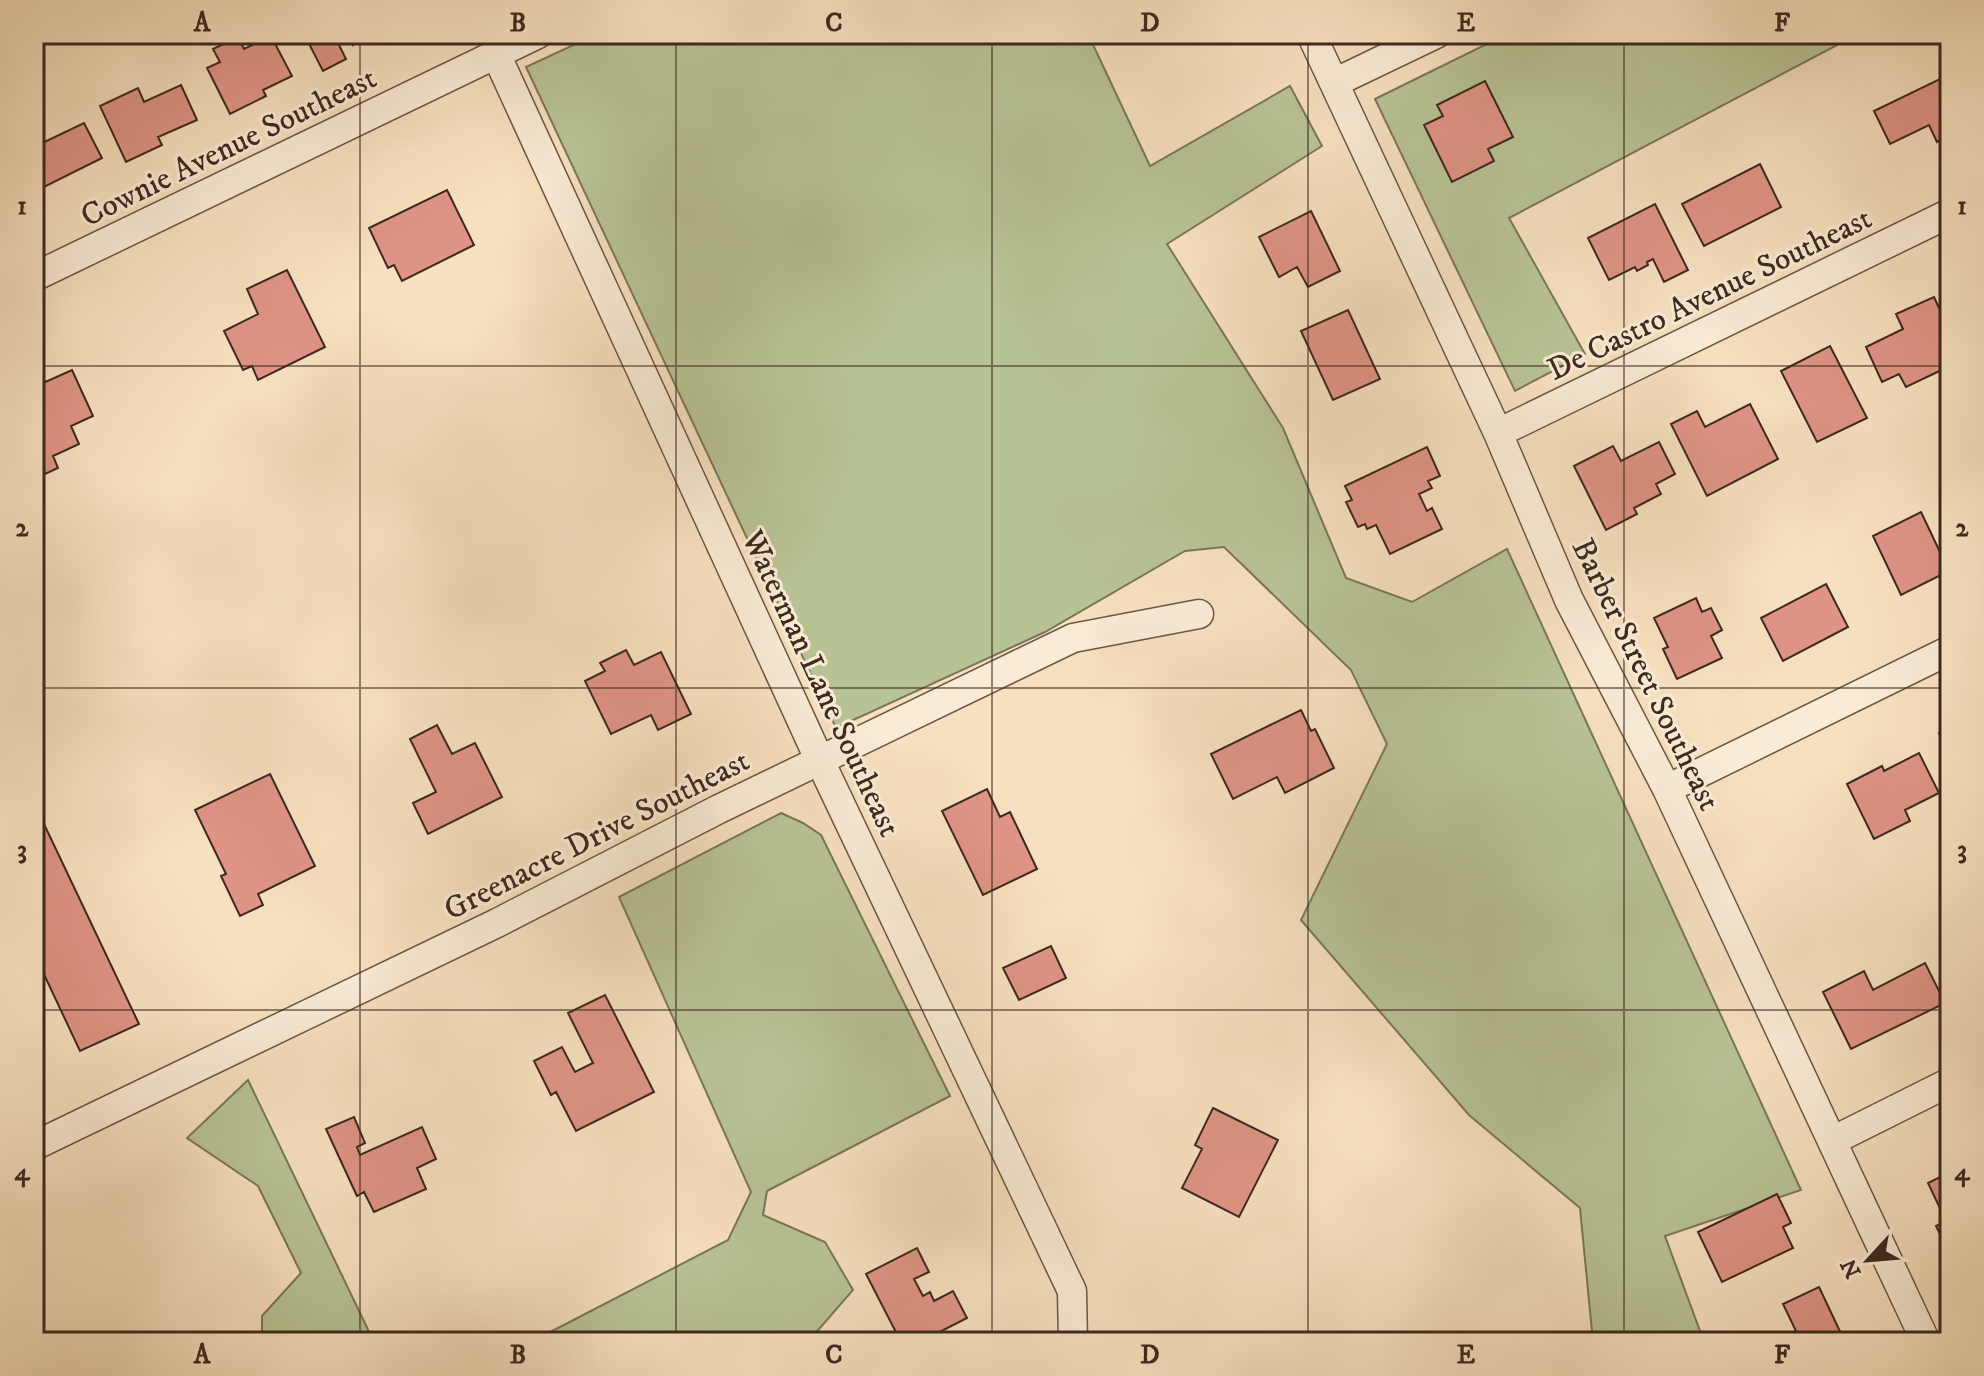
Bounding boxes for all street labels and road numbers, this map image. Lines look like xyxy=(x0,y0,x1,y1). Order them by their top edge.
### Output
street label: Cownie Avenue Southeast xyxy=(75,59,383,237)
street label: De Castro Avenue Southeast xyxy=(1541,199,1879,391)
street label: Waterman Lane Southeast xyxy=(731,523,909,843)
street label: Barber Street Southeast xyxy=(1562,532,1728,817)
street label: Greenacre Drive Southeast xyxy=(437,741,756,930)

